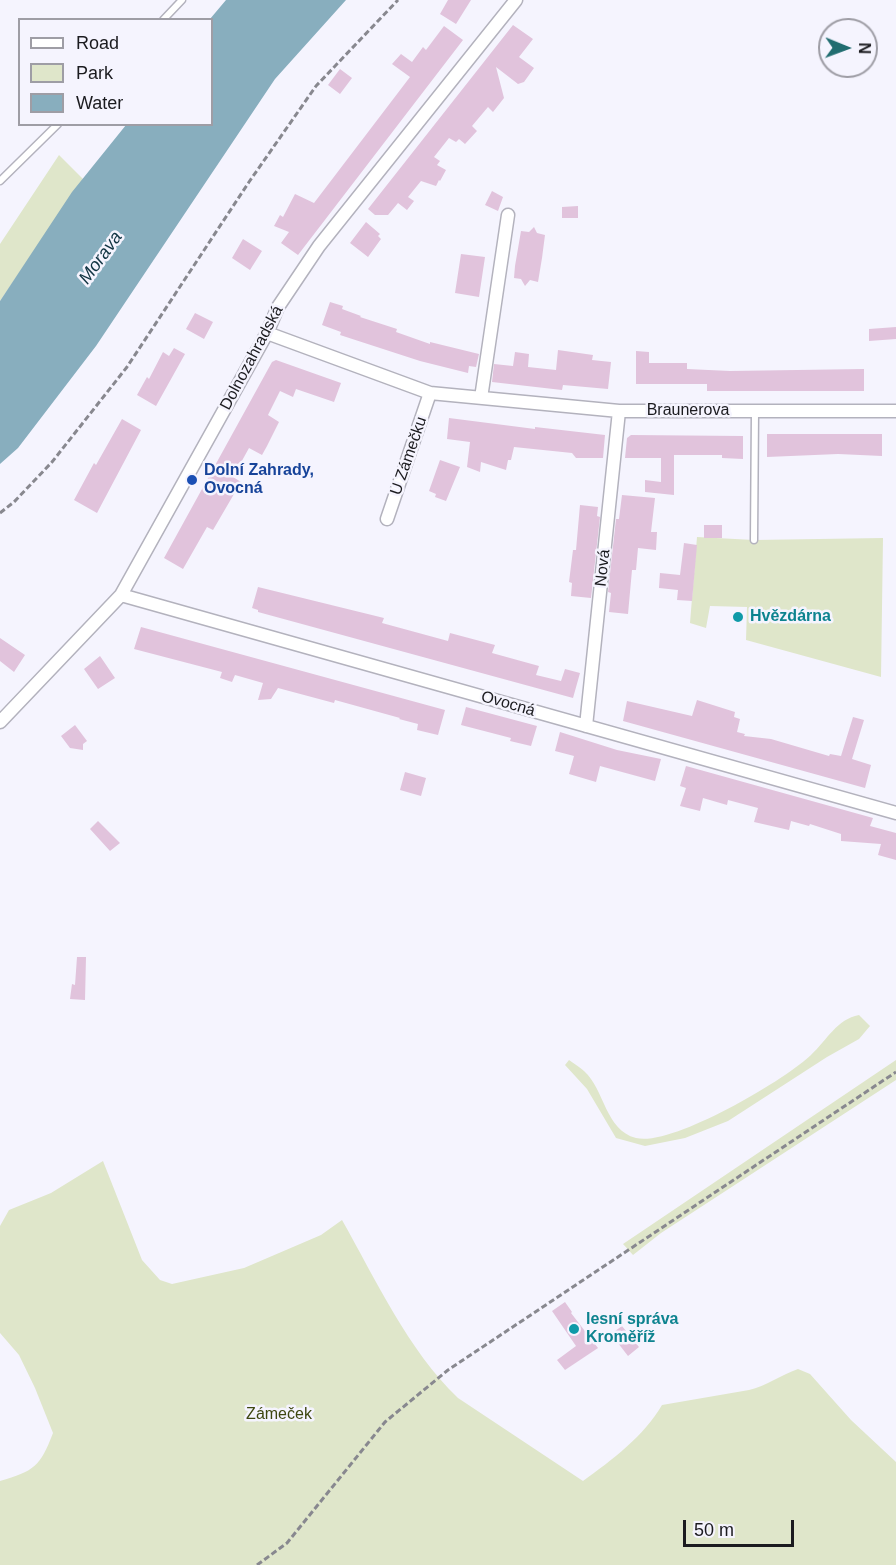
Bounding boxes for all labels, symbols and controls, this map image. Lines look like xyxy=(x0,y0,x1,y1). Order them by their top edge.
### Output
legend xyxy=(18,18,213,126)
north arrow xyxy=(818,18,878,78)
text: Road xyxy=(76,33,119,53)
text: N xyxy=(856,42,873,54)
text: Park xyxy=(76,63,113,83)
text: Water xyxy=(76,93,123,113)
water label: Morava xyxy=(75,227,127,289)
street label: Dolnozahradská xyxy=(216,302,288,414)
street label: Braunerova xyxy=(647,401,729,421)
street label: U Zámečku xyxy=(387,414,431,498)
place label: Dolní Zahrady, Ovocná xyxy=(204,461,314,499)
marker: Dolní Zahrady, Ovocná xyxy=(185,473,199,487)
street label: Nová xyxy=(592,548,614,588)
place label: Hvězdárna xyxy=(750,607,831,627)
marker: Hvězdárna xyxy=(731,610,745,624)
street label: Ovocná xyxy=(479,687,537,721)
place label: lesní správa Kroměříž xyxy=(586,1310,678,1348)
marker: lesní správa Kroměříž xyxy=(567,1322,581,1336)
park label: Zámeček xyxy=(246,1405,312,1425)
scale bar xyxy=(686,1508,797,1546)
text: 50 m xyxy=(694,1520,734,1540)

